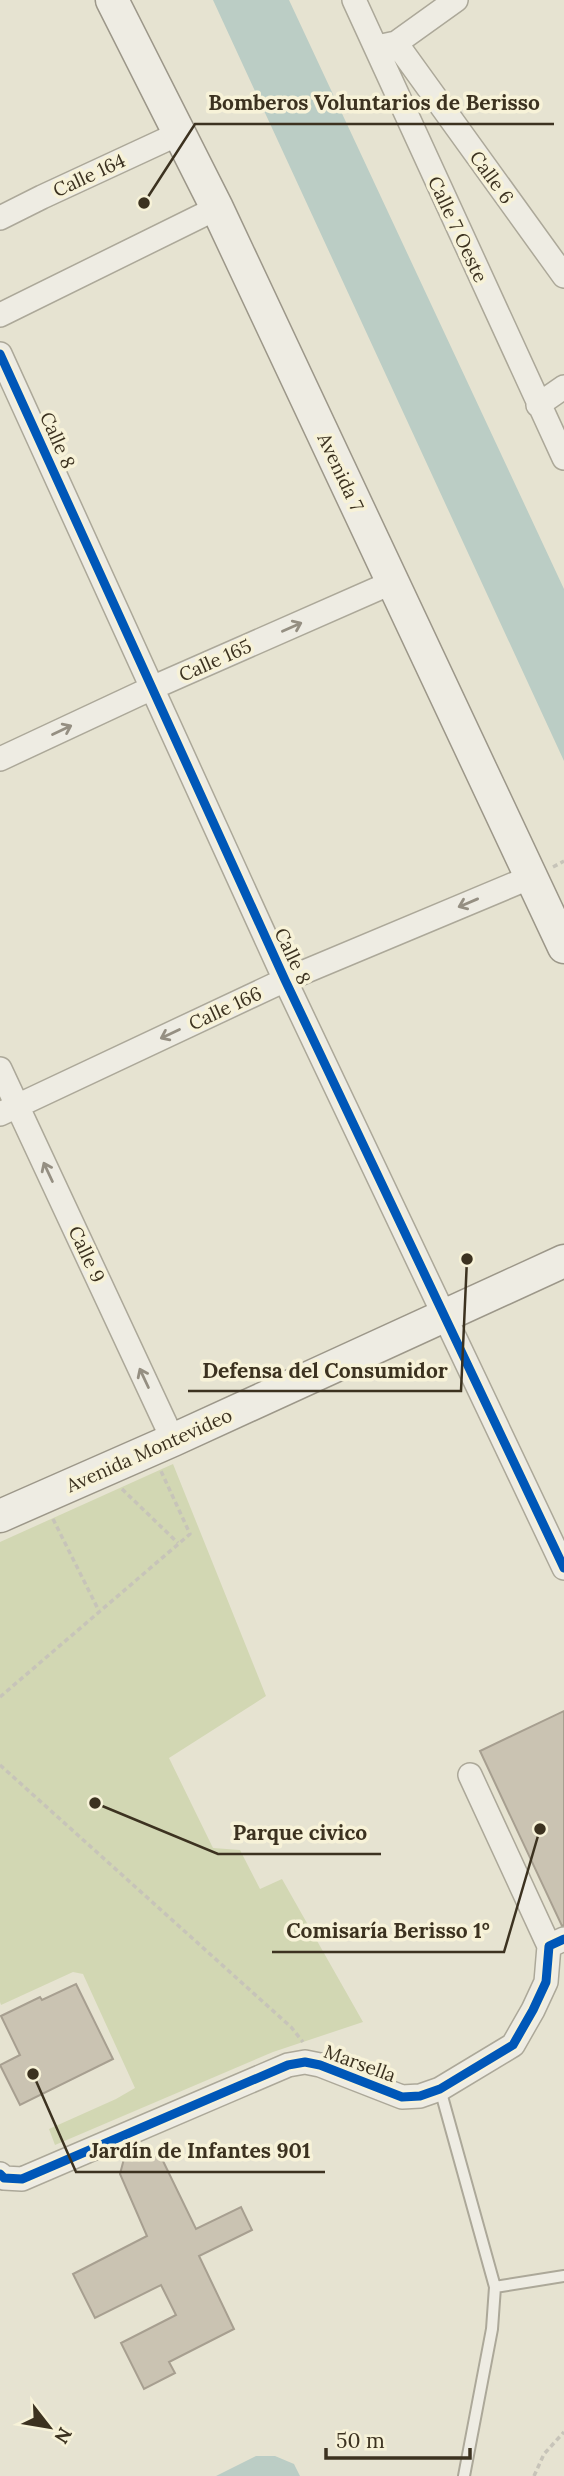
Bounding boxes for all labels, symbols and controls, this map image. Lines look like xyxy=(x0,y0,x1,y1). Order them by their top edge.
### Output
callout: Bomberos Voluntarios de Berisso xyxy=(195,82,554,124)
text: Bomberos Voluntarios de Berisso xyxy=(208,89,540,116)
street label: Calle 6 xyxy=(465,146,519,208)
street label: Calle 164 xyxy=(49,148,129,202)
street label: Calle 7 Oeste xyxy=(423,172,493,286)
street label: Calle 8 xyxy=(35,408,81,472)
street label: Avenida 7 xyxy=(312,428,370,515)
one-way arrow xyxy=(280,620,302,633)
street label: Calle 165 xyxy=(175,633,255,687)
one-way arrow xyxy=(51,723,72,736)
one-way arrow xyxy=(457,898,479,911)
street label: Calle 8 xyxy=(270,924,316,988)
street label: Calle 166 xyxy=(185,981,265,1035)
one-way arrow xyxy=(160,1028,181,1042)
one-way arrow xyxy=(41,1162,54,1183)
street label: Calle 9 xyxy=(64,1222,110,1286)
callout: Defensa del Consumidor xyxy=(188,1349,461,1391)
text: Defensa del Consumidor xyxy=(202,1357,448,1384)
one-way arrow xyxy=(137,1368,151,1389)
street label: Avenida Montevideo xyxy=(61,1403,236,1498)
callout: Parque civico xyxy=(218,1812,381,1854)
text: Parque civico xyxy=(233,1819,367,1846)
callout: Comisaría Berisso 1° xyxy=(272,1910,504,1952)
text: Comisaría Berisso 1° xyxy=(286,1917,490,1944)
street label: Marsella xyxy=(321,2039,399,2087)
callout: Jardín de Infantes 901 xyxy=(76,2130,325,2172)
text: Jardín de Infantes 901 xyxy=(90,2137,310,2164)
north arrow xyxy=(14,2392,84,2462)
scale bar xyxy=(326,2416,470,2460)
text: N xyxy=(49,2423,78,2448)
text: 50 m xyxy=(336,2427,385,2454)

